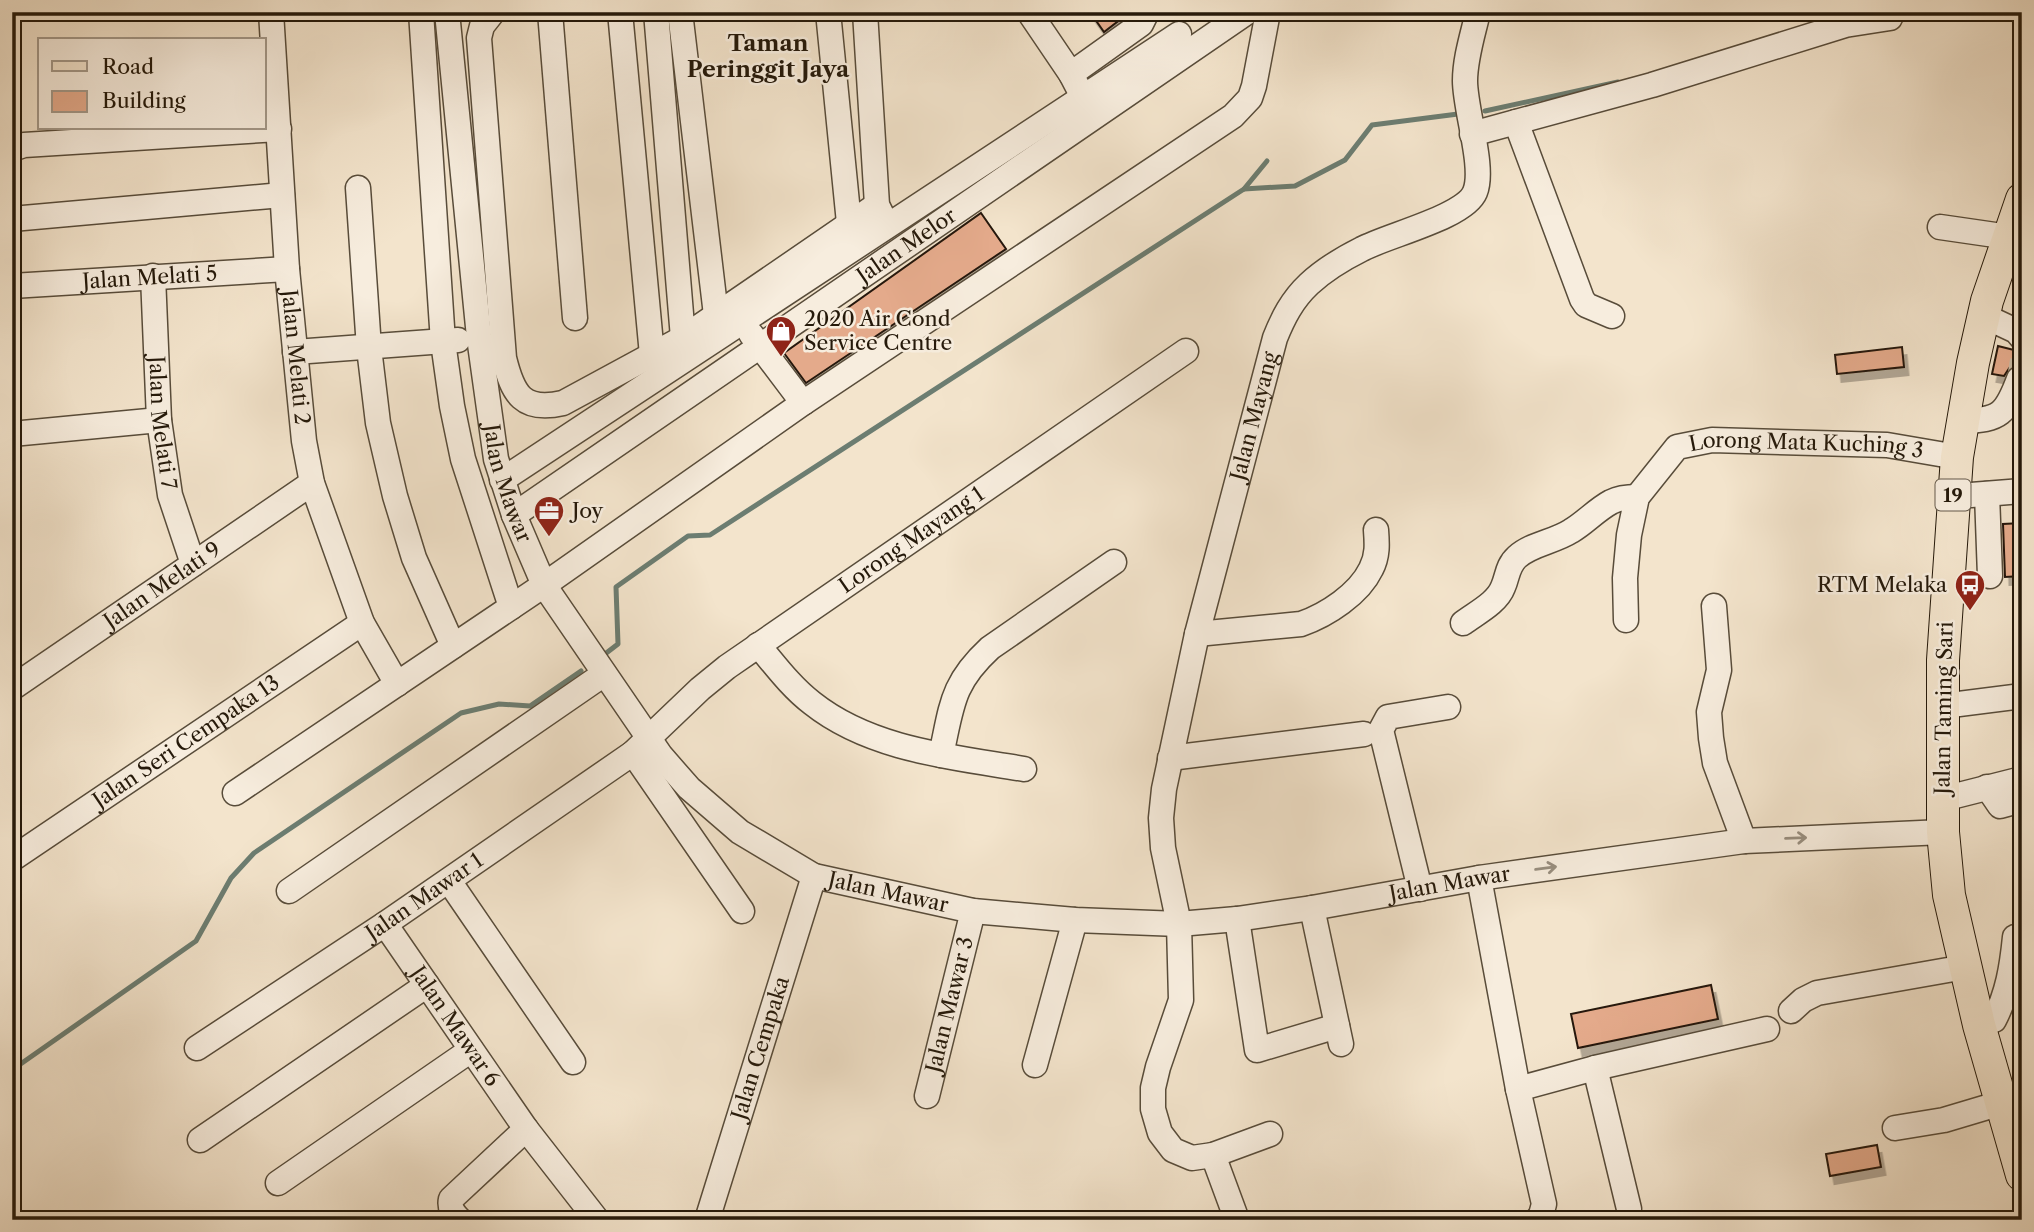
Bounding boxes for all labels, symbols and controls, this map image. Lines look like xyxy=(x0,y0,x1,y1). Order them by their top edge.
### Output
district label: Taman Peringgit Jaya xyxy=(687,29,850,83)
legend xyxy=(38,38,266,130)
text: Road xyxy=(102,54,154,79)
text: Building xyxy=(102,88,187,113)
street label: Jalan Melor xyxy=(849,202,961,290)
street label: Jalan Melati 5 xyxy=(79,260,218,294)
street label: Jalan Melati 2 xyxy=(277,285,315,426)
place label: 2020 Air Cond Service Centre xyxy=(804,306,952,355)
shop icon: 2020 Air Cond Service Centre xyxy=(764,314,798,358)
street label: Jalan Mayang xyxy=(1224,348,1283,486)
street label: Jalan Melati 7 xyxy=(144,352,182,492)
street label: Jalan Mawar xyxy=(479,420,537,546)
street label: Lorong Mata Kuching 3 xyxy=(1687,427,1925,463)
road number: 19 xyxy=(1936,480,1970,510)
street label: Lorong Mayang 1 xyxy=(834,481,989,598)
office icon: Joy xyxy=(532,494,566,538)
place label: Joy xyxy=(569,498,603,523)
street label: Jalan Melati 9 xyxy=(96,536,225,635)
bus stop icon: RTM Melaka xyxy=(1953,568,1987,612)
place label: RTM Melaka xyxy=(1817,572,1948,597)
street label: Jalan Taming Sari xyxy=(1929,621,1958,798)
street label: Jalan Seri Cempaka 13 xyxy=(85,669,284,815)
one-way arrow xyxy=(1784,832,1807,845)
street label: Jalan Mawar 1 xyxy=(358,847,488,947)
street label: Jalan Mawar xyxy=(1384,861,1512,906)
one-way arrow xyxy=(1534,862,1557,875)
street label: Jalan Mawar xyxy=(823,866,951,917)
street label: Jalan Mawar 3 xyxy=(920,934,978,1078)
street label: Jalan Mawar 6 xyxy=(404,959,506,1091)
street label: Jalan Cempaka xyxy=(725,972,794,1126)

